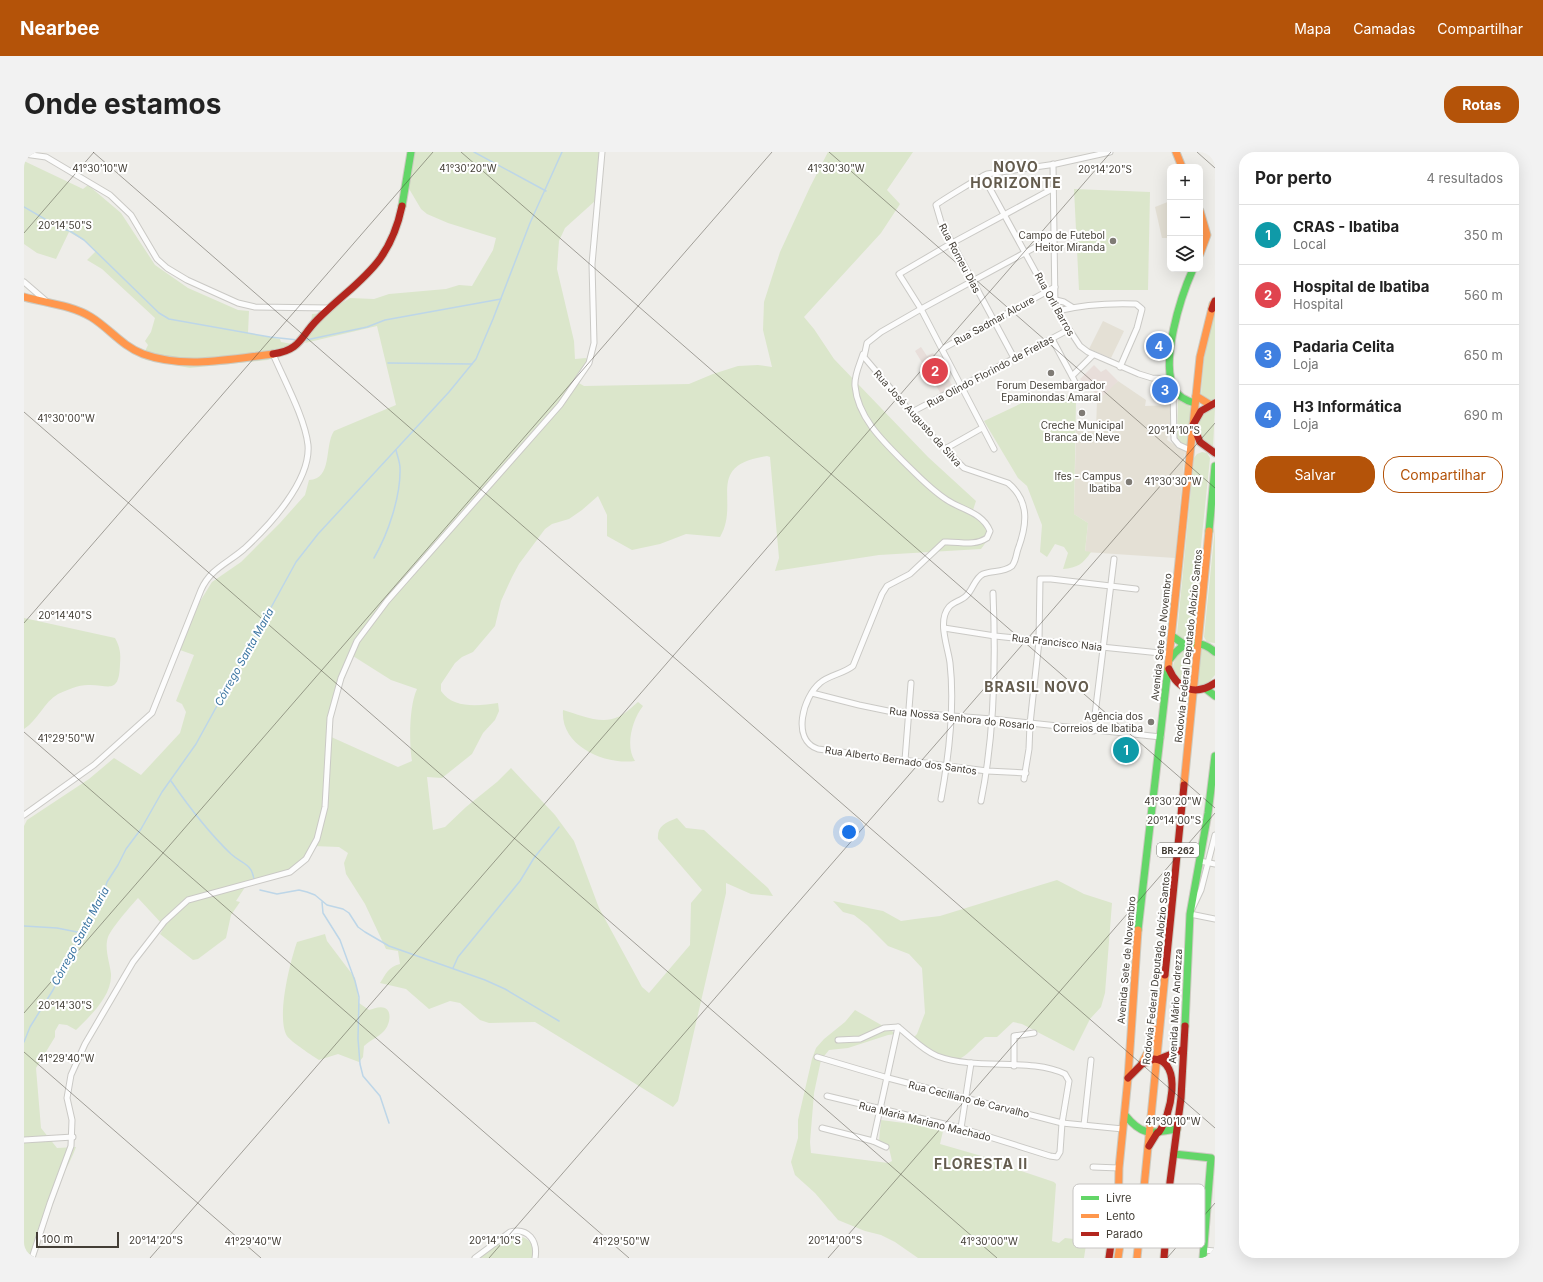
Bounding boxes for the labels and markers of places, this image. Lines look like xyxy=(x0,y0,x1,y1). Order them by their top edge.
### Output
place label: Campo de Futebol Heitor Miranda xyxy=(1019,229,1105,253)
marker: Campo de Futebol Heitor Miranda xyxy=(1108,236,1118,246)
pin: 4 xyxy=(1146,331,1172,361)
pin: 2 xyxy=(922,356,948,386)
marker: Forum Desembargador Epaminondas Amaral xyxy=(1046,368,1056,378)
pin: 3 xyxy=(1152,375,1178,405)
place label: Forum Desembargador Epaminondas Amaral xyxy=(997,379,1106,403)
marker: Creche Municipal Branca de Neve xyxy=(1077,408,1087,418)
place label: Creche Municipal Branca de Neve xyxy=(1041,419,1123,443)
place label: Ifes - Campus Ibatiba xyxy=(1055,470,1121,494)
marker: Ifes - Campus Ibatiba xyxy=(1124,477,1134,487)
place label: Agência dos Correios de Ibatiba xyxy=(1053,710,1143,734)
marker: Agência dos Correios de Ibatiba xyxy=(1146,717,1156,727)
pin: 1 xyxy=(1113,735,1139,765)

